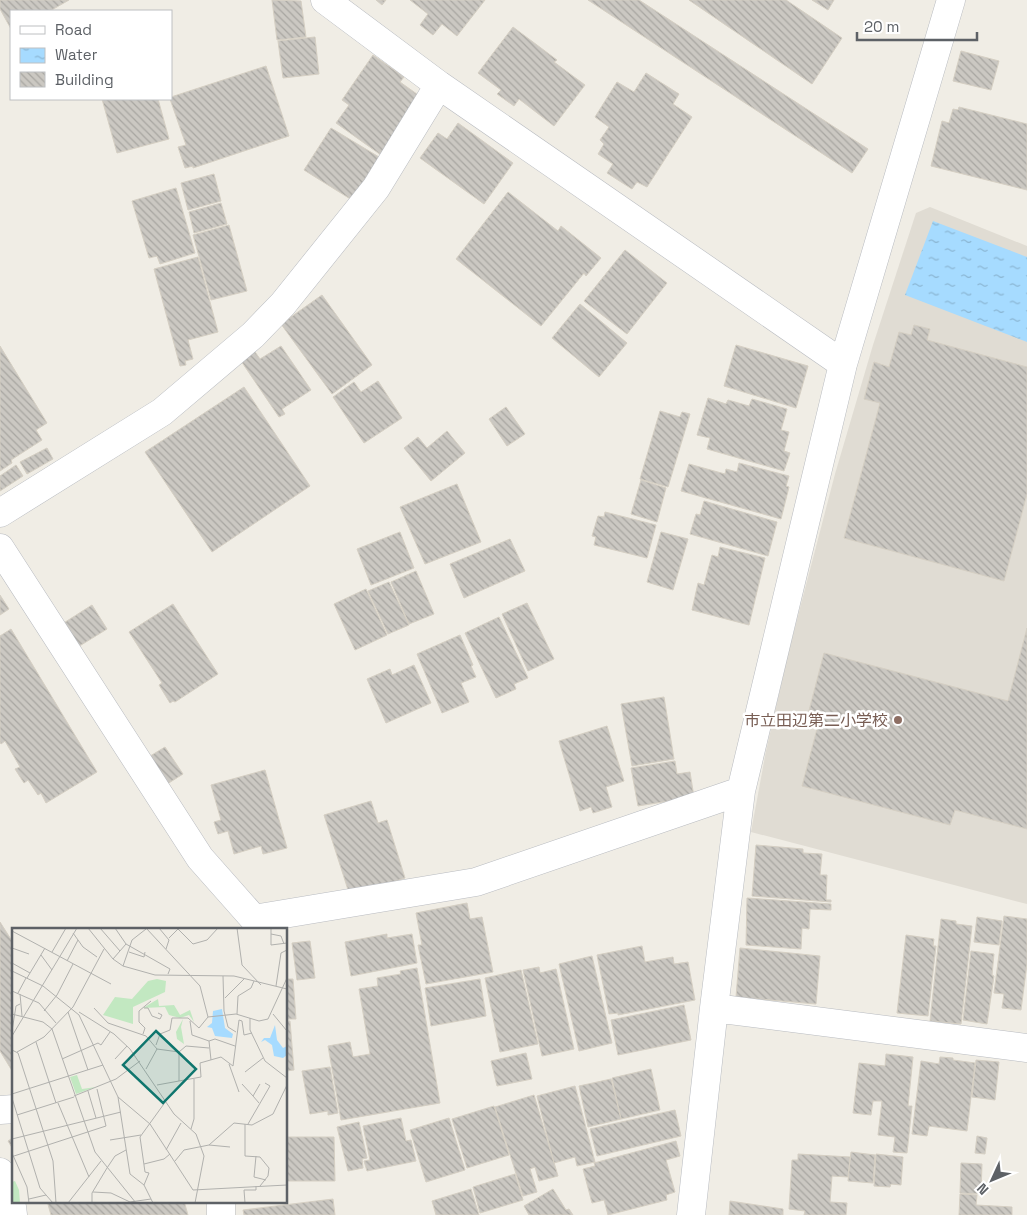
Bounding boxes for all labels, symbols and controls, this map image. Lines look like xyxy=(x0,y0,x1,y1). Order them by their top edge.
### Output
legend xyxy=(10,10,172,100)
scale bar xyxy=(857,10,977,42)
text: 20 m xyxy=(864,17,899,36)
text: Road xyxy=(55,20,92,39)
text: Water xyxy=(55,45,98,64)
text: Building xyxy=(55,70,114,89)
place label: 市立田辺第二小学校 xyxy=(744,710,888,731)
marker: 市立田辺第二小学校 xyxy=(892,714,904,726)
inset map xyxy=(12,928,288,1202)
north arrow xyxy=(967,1155,1017,1205)
text: N xyxy=(973,1179,992,1199)

